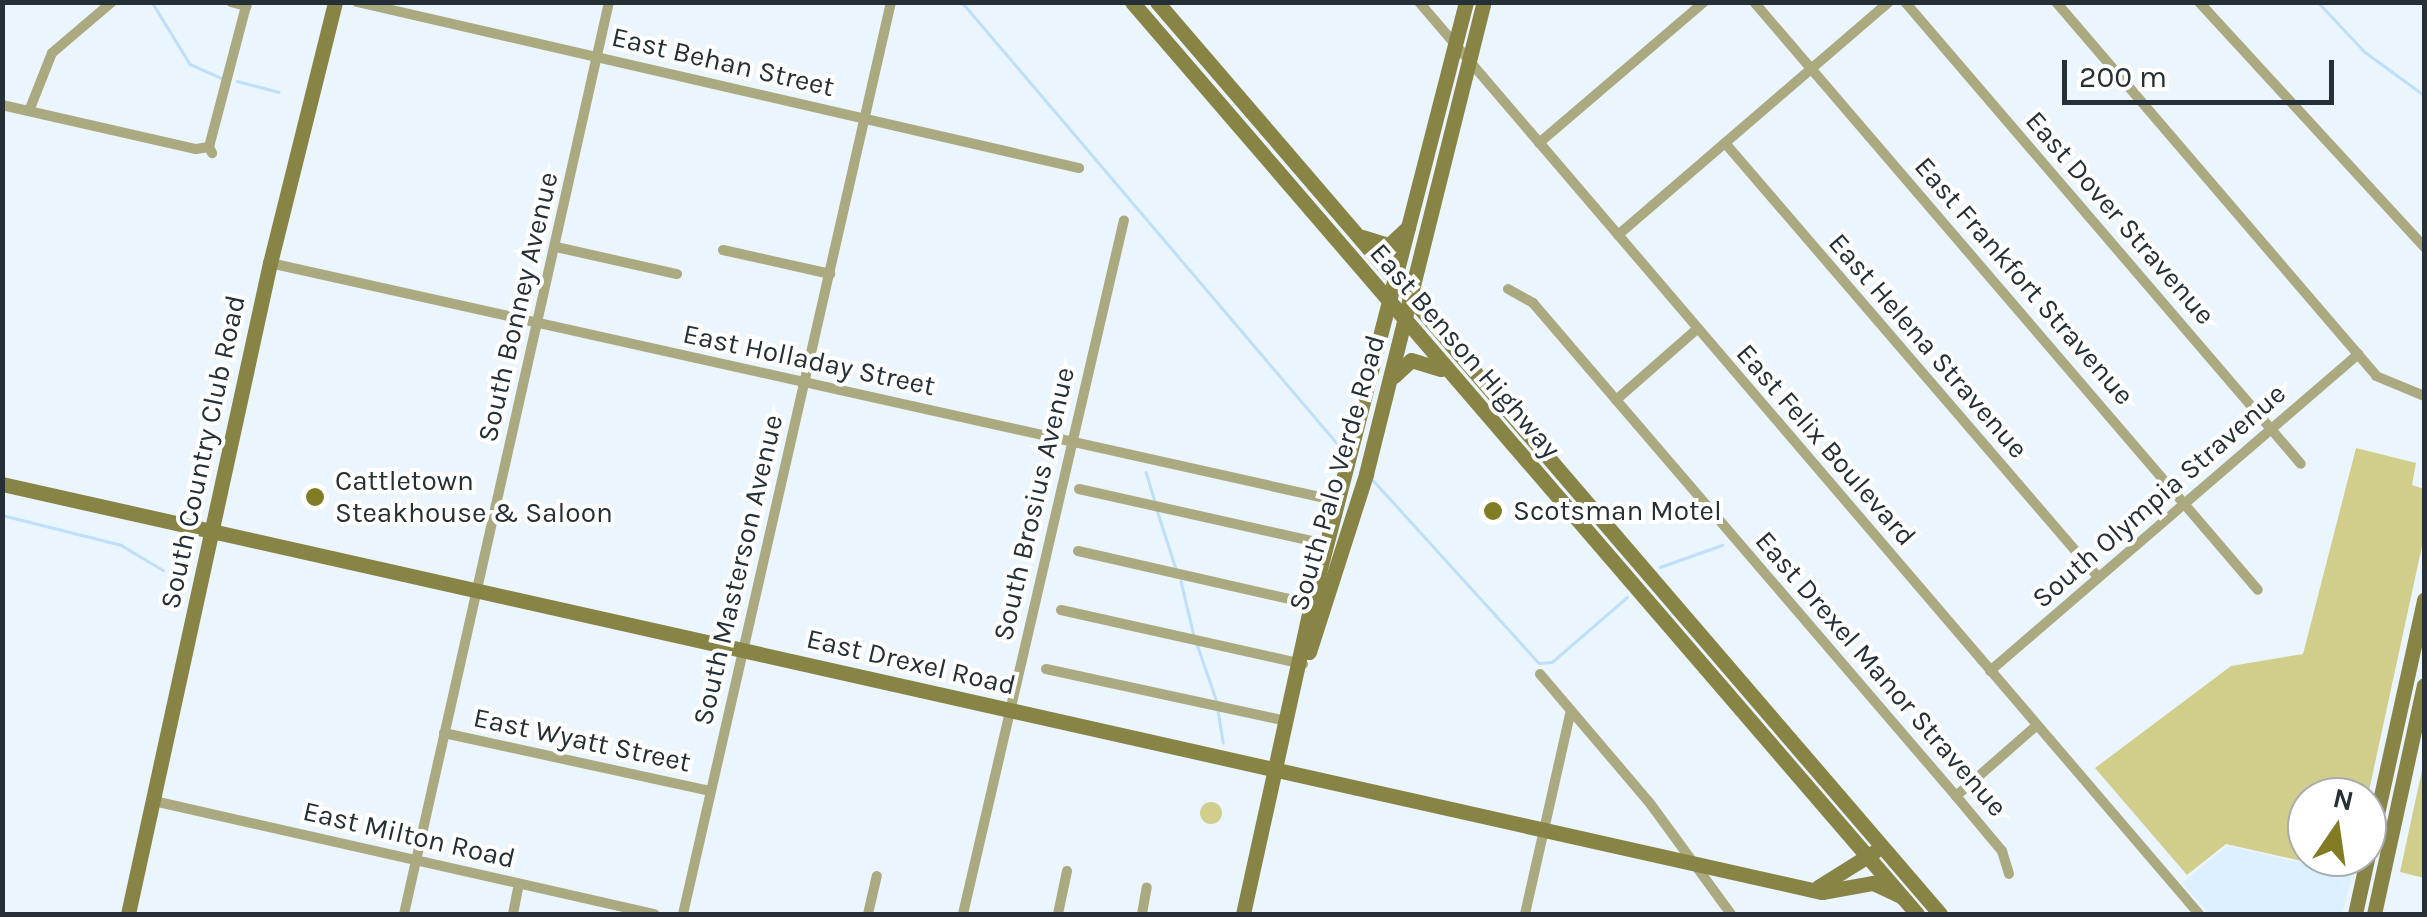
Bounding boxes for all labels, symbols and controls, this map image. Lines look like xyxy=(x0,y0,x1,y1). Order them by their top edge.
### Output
street label: East Behan Street xyxy=(608,20,838,104)
scale bar xyxy=(2067,40,2340,102)
text: 200 m xyxy=(2079,59,2167,95)
street label: East Dover Stravenue xyxy=(2018,104,2222,332)
street label: East Frankfort Stravenue xyxy=(1907,150,2141,412)
street label: South Bonney Avenue xyxy=(471,169,565,445)
street label: East Helena Stravenue xyxy=(1821,227,2035,465)
street label: East Benson Highway xyxy=(1363,237,1567,465)
street label: South Country Club Road xyxy=(153,292,253,612)
street label: East Holladay Street xyxy=(680,317,938,403)
street label: South Palo Verde Road xyxy=(1282,331,1392,615)
street label: East Felix Boulevard xyxy=(1729,337,1923,553)
street label: South Brosius Avenue xyxy=(986,364,1082,644)
street label: South Olympia Stravenue xyxy=(2025,377,2293,615)
street label: South Masterson Avenue xyxy=(686,411,790,729)
place label: Cattletown Steakhouse & Saloon xyxy=(335,464,613,530)
marker: Cattletown Steakhouse & Saloon xyxy=(304,486,326,508)
place label: Scotsman Motel xyxy=(1513,494,1722,528)
marker: Scotsman Motel xyxy=(1482,500,1504,522)
street label: East Drexel Manor Stravenue xyxy=(1748,524,2014,824)
street label: East Drexel Road xyxy=(803,622,1019,702)
street label: East Wyatt Street xyxy=(470,701,694,779)
north arrow xyxy=(2287,777,2387,877)
text: N xyxy=(2330,781,2357,818)
street label: East Milton Road xyxy=(300,794,518,876)

